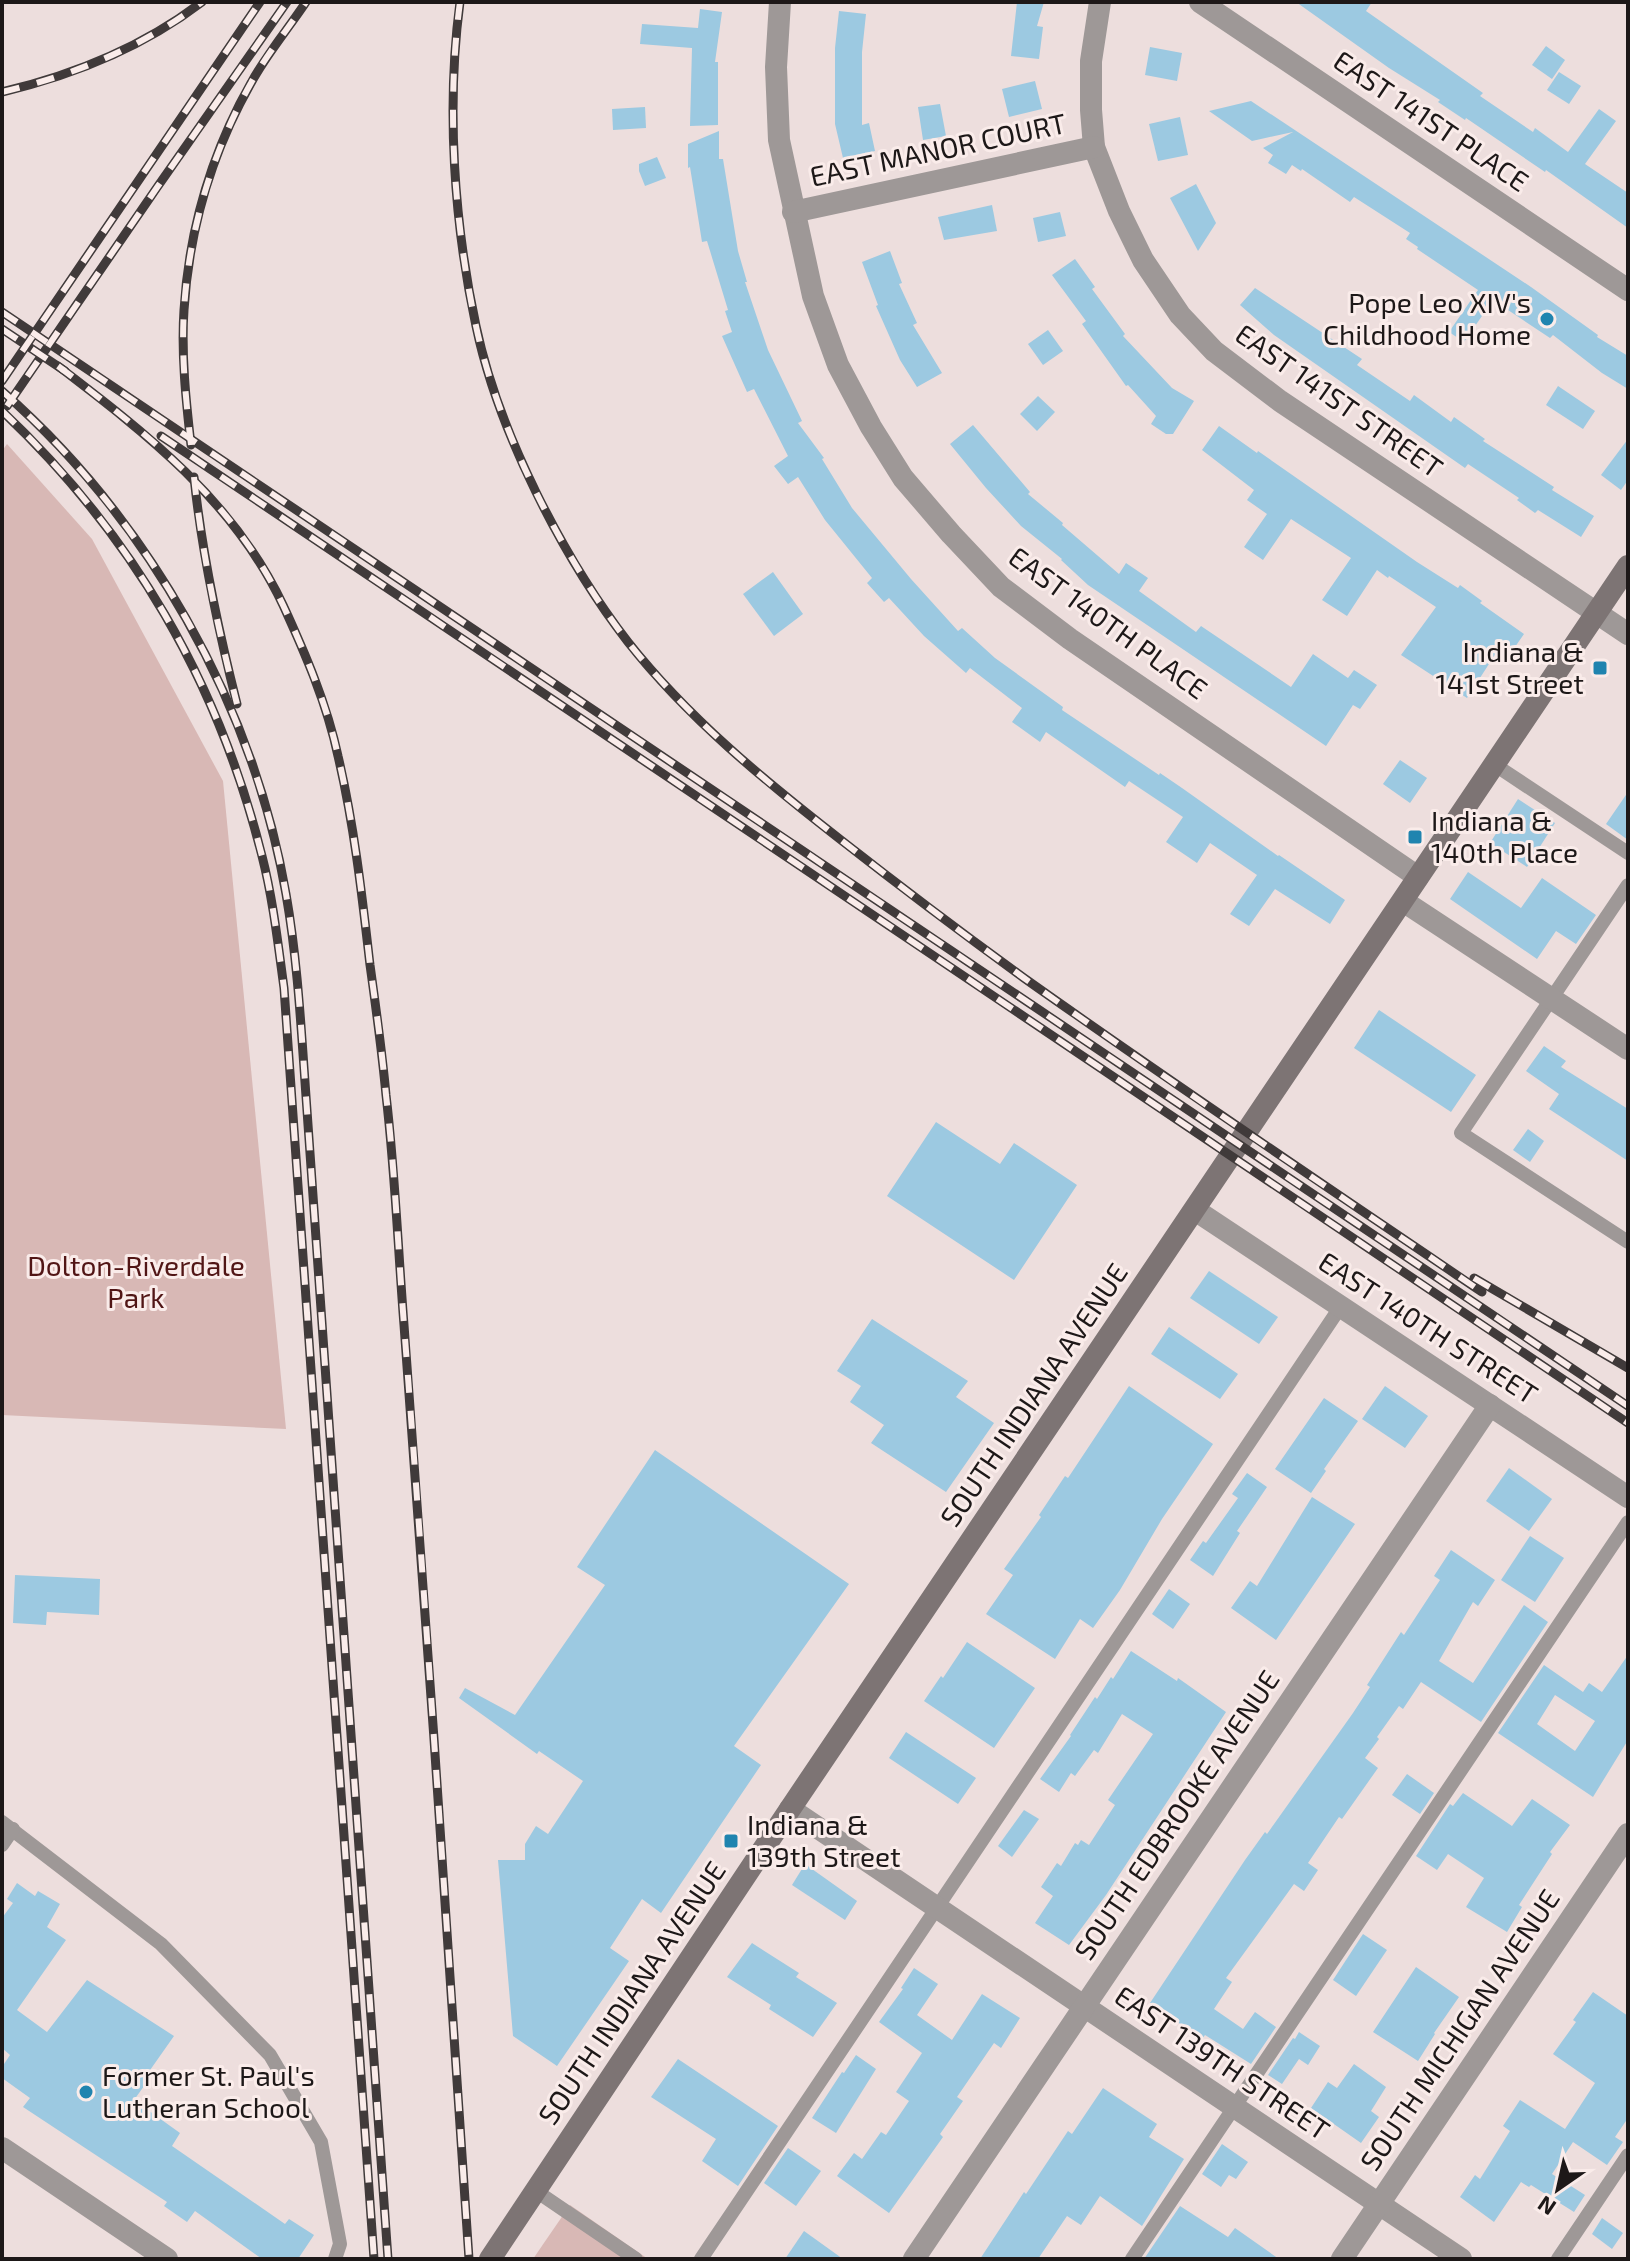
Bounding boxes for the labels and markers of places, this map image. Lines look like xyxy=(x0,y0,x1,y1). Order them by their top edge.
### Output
place label: Pope Leo XIV's Childhood Home xyxy=(1323,285,1531,351)
marker: Pope Leo XIV's Childhood Home xyxy=(1538,310,1556,328)
place label: Indiana & 141st Street xyxy=(1436,634,1584,700)
marker: Indiana & 141st Street xyxy=(1591,659,1609,677)
place label: Indiana & 140th Place xyxy=(1431,803,1578,869)
marker: Indiana & 140th Place xyxy=(1406,828,1424,846)
place label: Indiana & 139th Street xyxy=(747,1807,901,1873)
marker: Indiana & 139th Street xyxy=(722,1832,740,1850)
place label: Former St. Paul's Lutheran School xyxy=(102,2058,315,2124)
marker: Former St. Paul's Lutheran School xyxy=(77,2083,95,2101)

